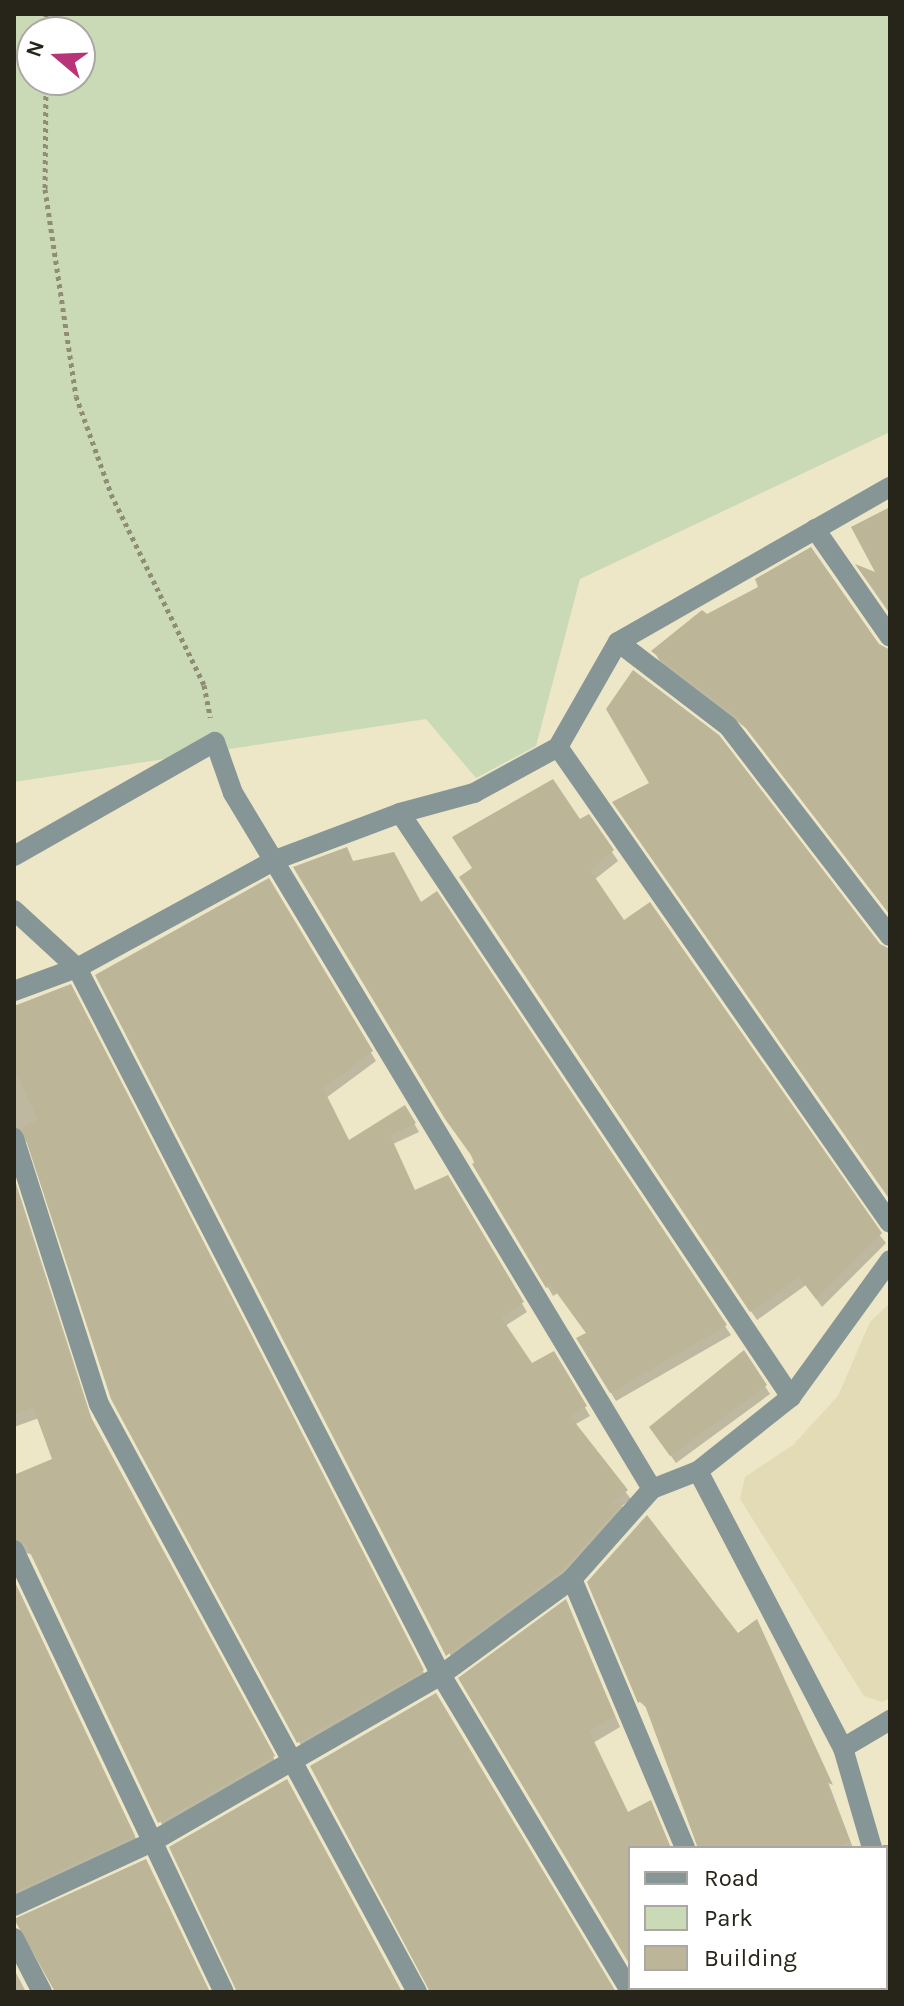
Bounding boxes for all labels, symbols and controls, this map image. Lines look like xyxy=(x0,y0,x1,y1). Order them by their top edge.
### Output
north arrow xyxy=(16,16,96,96)
text: N xyxy=(20,37,50,61)
legend xyxy=(628,1846,888,1990)
text: Road xyxy=(704,1864,759,1892)
text: Park xyxy=(704,1904,753,1932)
text: Building xyxy=(704,1944,797,1972)

